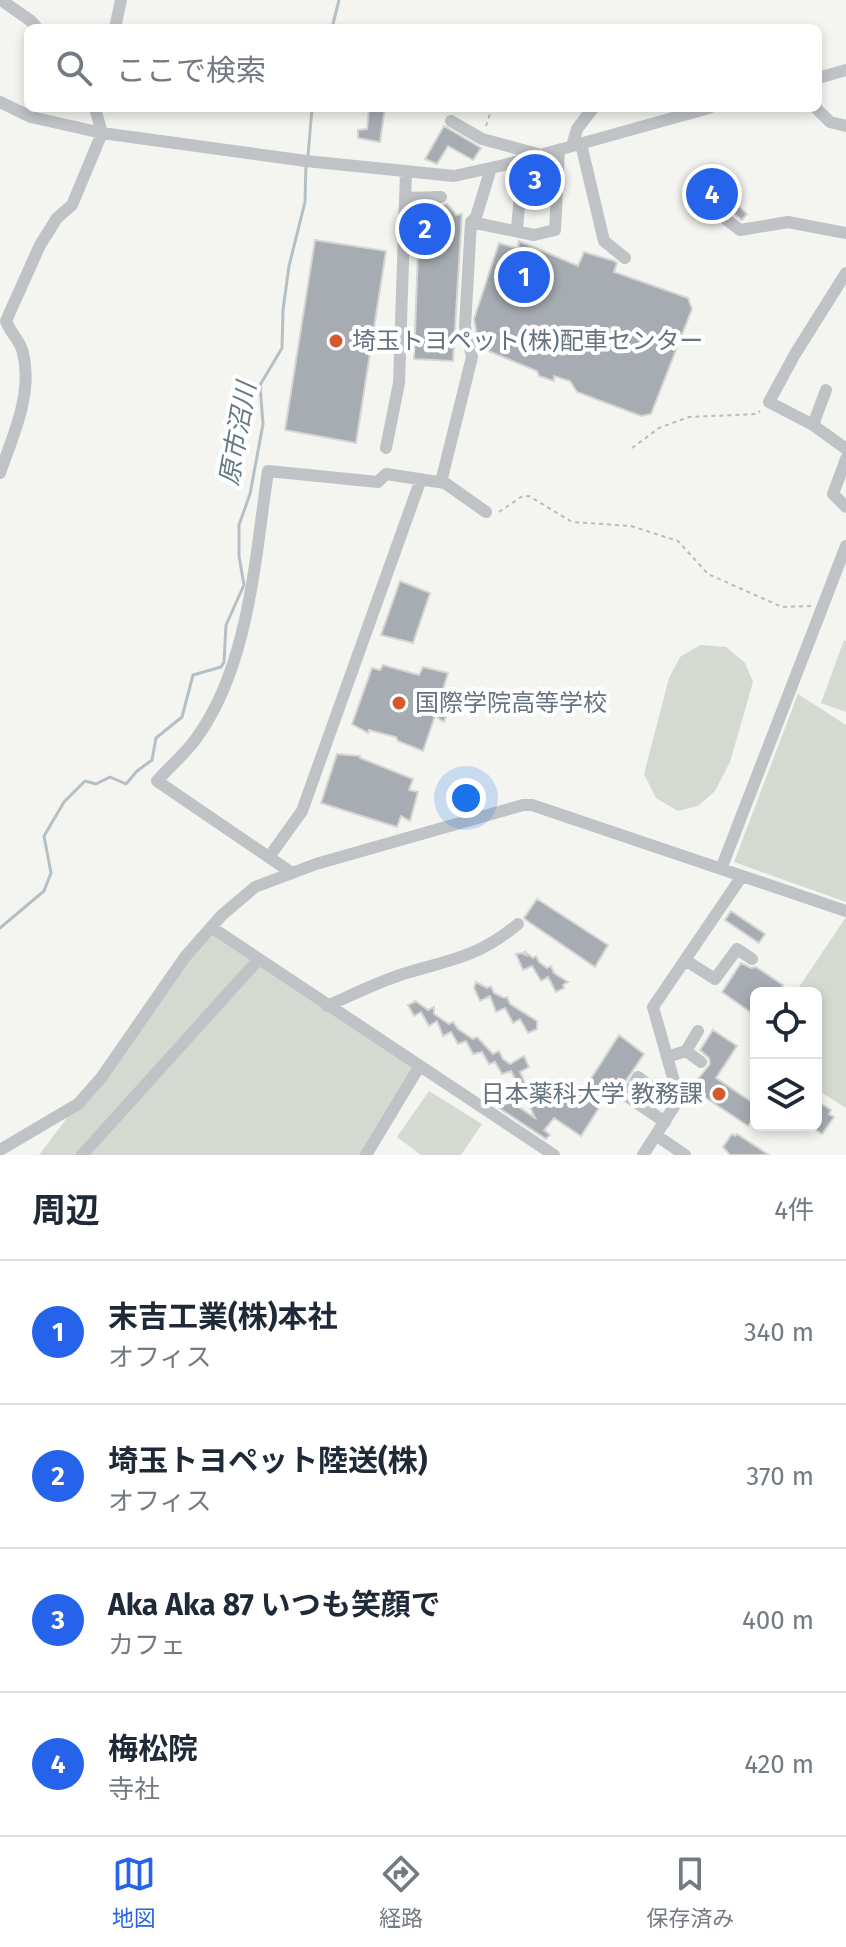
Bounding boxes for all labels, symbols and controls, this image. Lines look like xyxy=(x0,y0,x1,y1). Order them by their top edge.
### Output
search box xyxy=(24,24,822,112)
icon: search xyxy=(52,46,96,90)
text: ここで検索 xyxy=(116,53,266,89)
pin: 3 xyxy=(509,150,561,210)
pin: 4 xyxy=(686,164,738,224)
pin: 2 xyxy=(399,199,451,259)
pin: 1 xyxy=(498,247,550,307)
place label: 埼玉トヨペット(株)配車センター xyxy=(352,327,704,355)
marker: 埼玉トヨペット(株)配車センター xyxy=(327,332,345,350)
water label: 原市沼川 xyxy=(214,377,263,488)
place label: 国際学院高等学校 xyxy=(415,689,607,717)
marker: 国際学院高等学校 xyxy=(390,694,408,712)
your location xyxy=(446,778,486,818)
map controls xyxy=(750,987,822,1131)
button: locate xyxy=(750,987,822,1059)
button: layers xyxy=(750,1059,822,1131)
place label: 日本薬科大学 教務課 xyxy=(481,1080,703,1108)
marker: 日本薬科大学 教務課 xyxy=(710,1085,728,1103)
text: 周辺 xyxy=(32,1190,100,1231)
text: 4件 xyxy=(774,1195,814,1226)
text: 末吉工業(株)本社 xyxy=(108,1299,338,1335)
text: 1 xyxy=(52,1317,64,1348)
text: 340 m xyxy=(744,1317,814,1348)
text: オフィス xyxy=(108,1342,211,1373)
text: 埼玉トヨペット陸送(株) xyxy=(108,1443,428,1479)
text: 2 xyxy=(51,1461,65,1492)
text: 370 m xyxy=(746,1461,814,1492)
text: オフィス xyxy=(108,1486,211,1517)
text: Aka Aka 87 いつも笑顔で xyxy=(108,1587,441,1623)
text: 3 xyxy=(51,1605,65,1636)
text: 400 m xyxy=(742,1605,814,1636)
text: カフェ xyxy=(108,1630,186,1661)
text: 梅松院 xyxy=(108,1731,198,1767)
text: 4 xyxy=(51,1749,65,1780)
text: 420 m xyxy=(744,1749,814,1780)
text: 寺社 xyxy=(108,1774,160,1805)
tab: 地図 xyxy=(112,1852,156,1932)
tab: 経路 xyxy=(379,1852,423,1932)
tab: 保存済み xyxy=(646,1852,734,1932)

